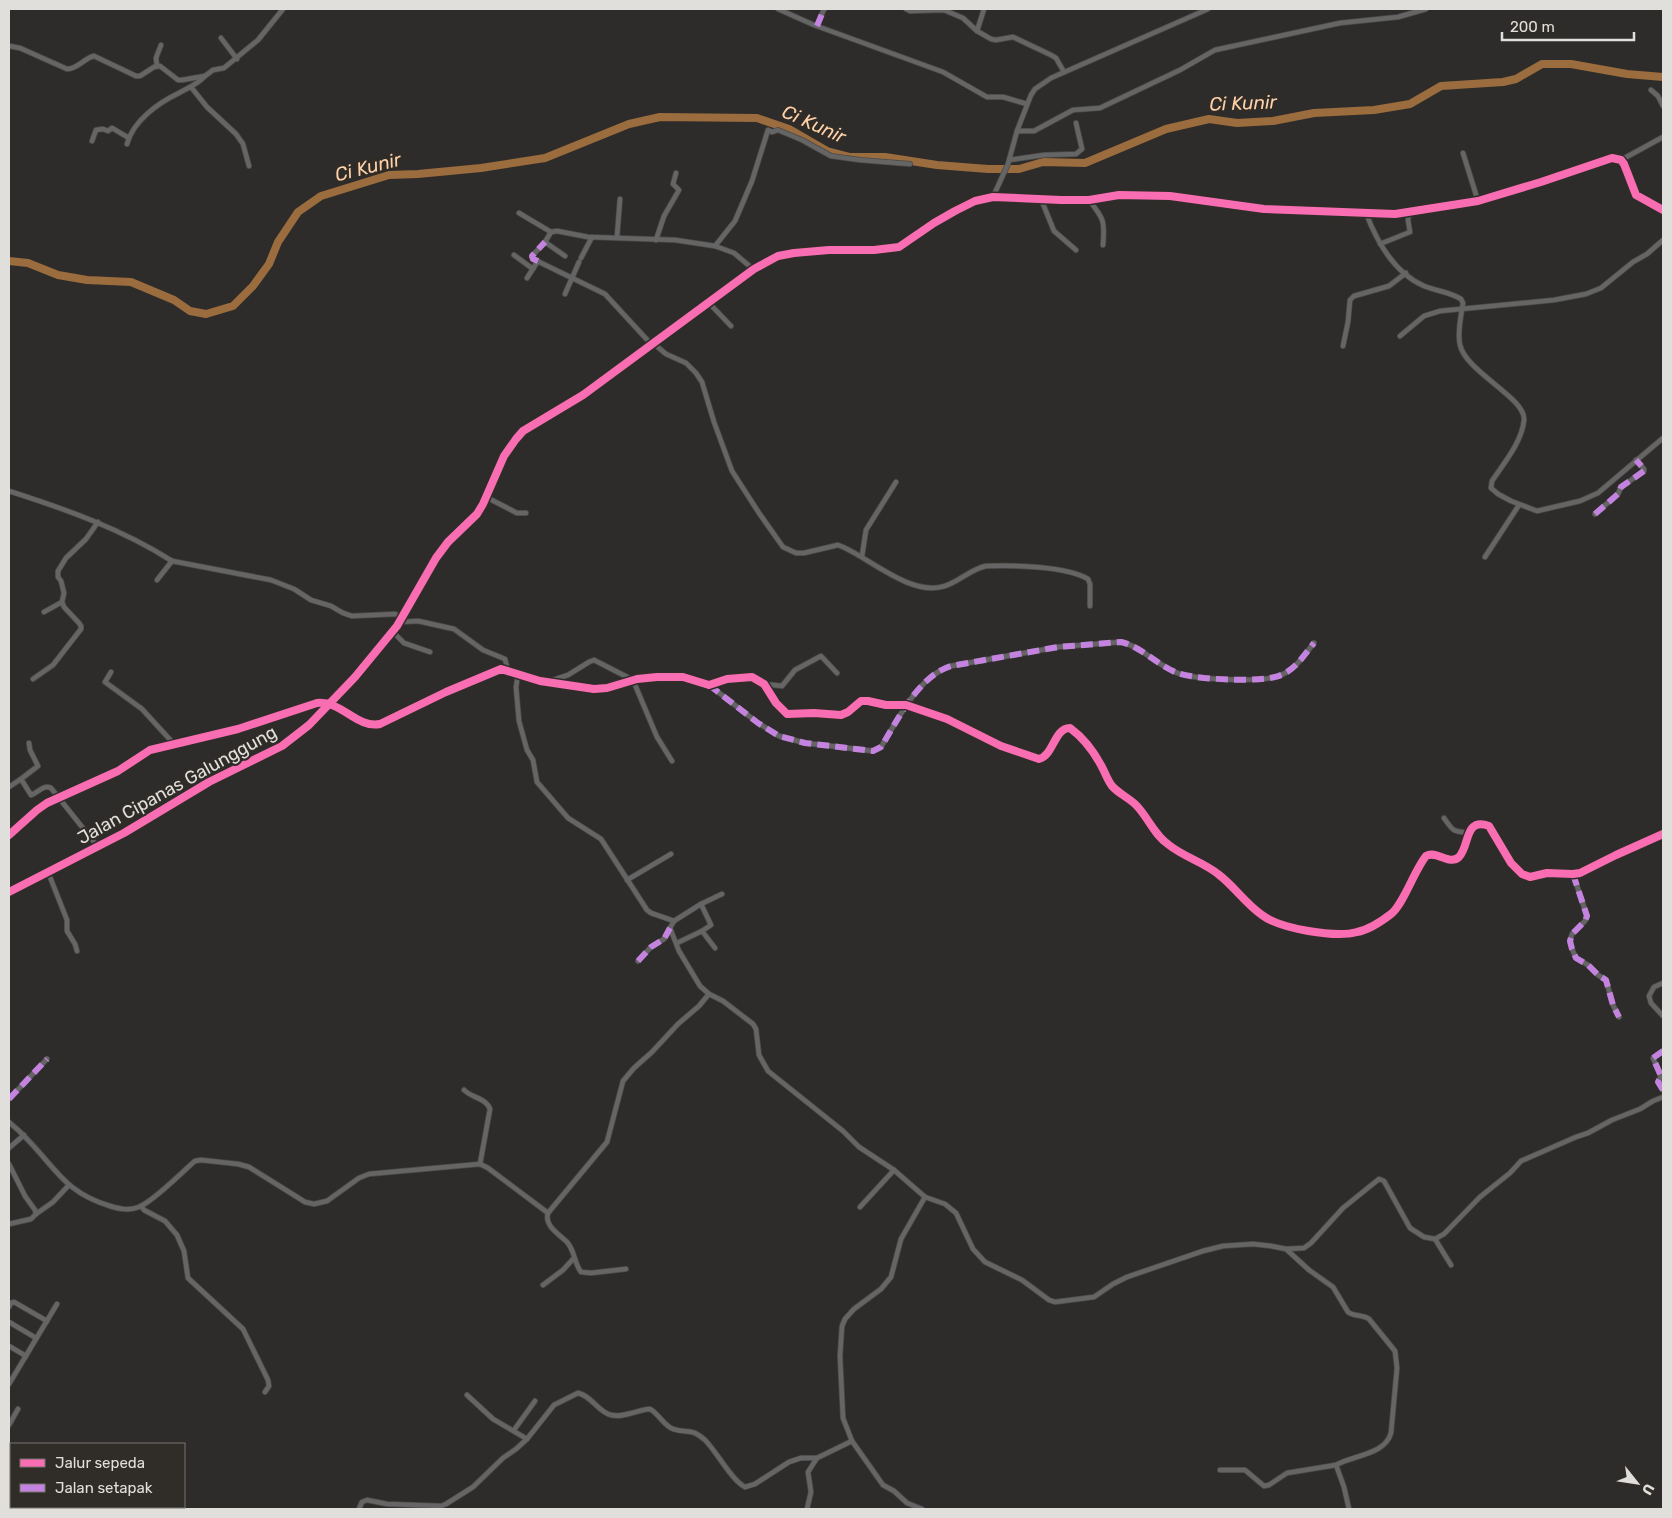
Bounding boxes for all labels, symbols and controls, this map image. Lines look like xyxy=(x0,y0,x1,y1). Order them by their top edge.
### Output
scale bar xyxy=(1502,10,1634,42)
text: 200 m xyxy=(1510,18,1555,36)
water label: Ci Kunir xyxy=(1209,90,1278,116)
water label: Ci Kunir xyxy=(778,100,850,149)
water label: Ci Kunir xyxy=(332,147,404,186)
street label: Jalan Cipanas Galunggung xyxy=(73,721,281,849)
legend xyxy=(10,1443,185,1508)
text: Jalur sepeda xyxy=(55,1454,145,1472)
north arrow xyxy=(1612,1458,1662,1508)
text: Jalan setapak xyxy=(55,1479,153,1497)
text: U xyxy=(1638,1481,1658,1498)

